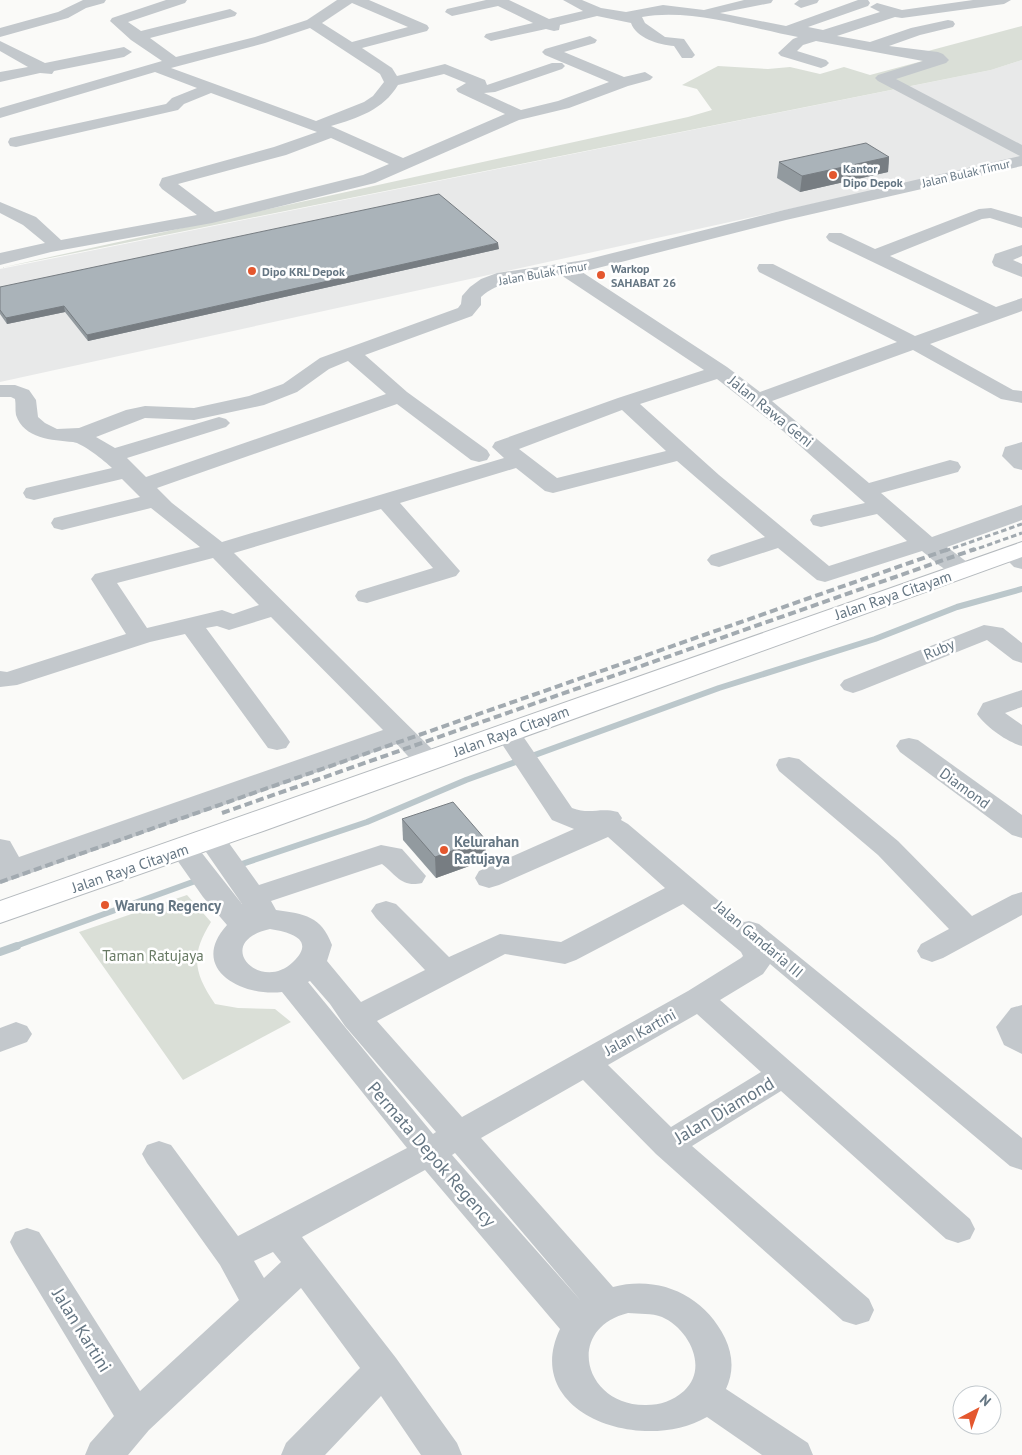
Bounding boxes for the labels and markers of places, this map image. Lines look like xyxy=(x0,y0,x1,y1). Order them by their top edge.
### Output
place label: Kantor Dipo Depok xyxy=(843,161,903,190)
marker: Kantor Dipo Depok xyxy=(827,169,839,181)
place label: Warkop SAHABAT 26 xyxy=(611,261,676,290)
place label: Dipo KRL Depok xyxy=(262,264,345,279)
marker: Dipo KRL Depok xyxy=(246,265,258,277)
marker: Warkop SAHABAT 26 xyxy=(595,269,607,281)
place label: Kelurahan Ratujaya xyxy=(454,832,519,868)
marker: Kelurahan Ratujaya xyxy=(438,844,450,856)
place label: Warung Regency xyxy=(115,896,222,915)
marker: Warung Regency xyxy=(99,899,111,911)

